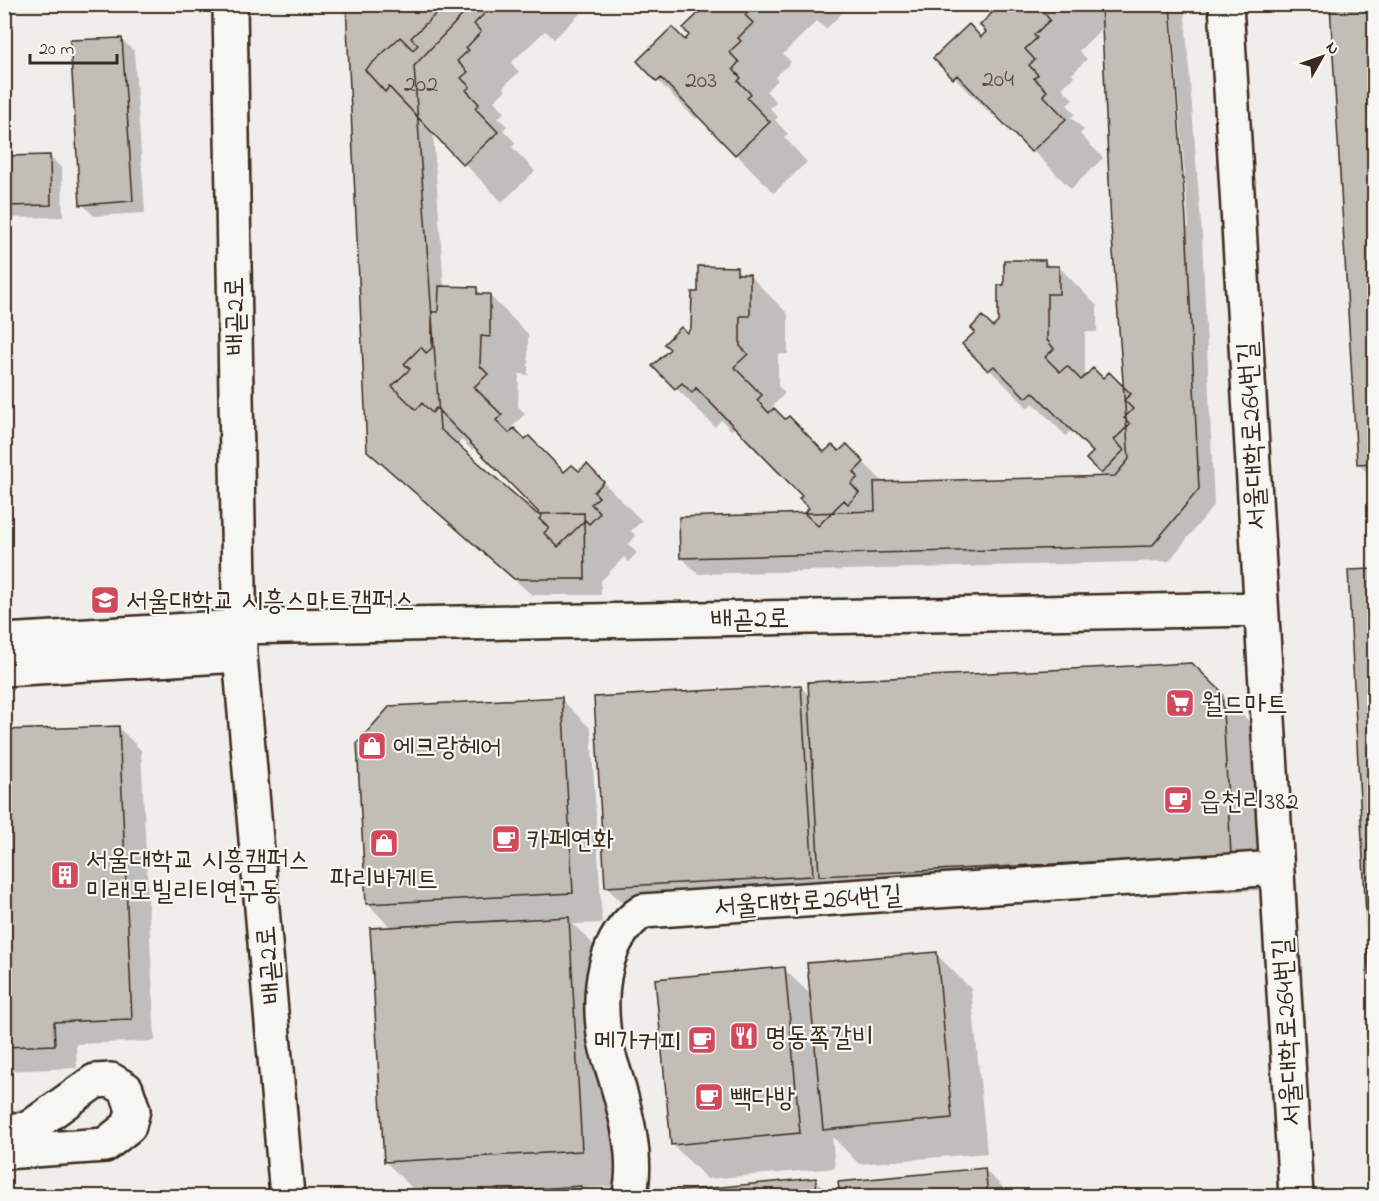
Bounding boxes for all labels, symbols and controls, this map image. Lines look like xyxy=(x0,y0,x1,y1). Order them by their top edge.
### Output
scale bar xyxy=(30,27,117,65)
north arrow xyxy=(1292,27,1352,87)
text: 20 m xyxy=(39,37,74,63)
text: N xyxy=(1319,37,1345,61)
house number: 204 xyxy=(982,63,1014,98)
house number: 203 xyxy=(685,64,717,99)
house number: 202 xyxy=(404,68,438,103)
street label: 배곧2로 xyxy=(216,276,257,356)
street label: 서울대학로264번길 xyxy=(1229,340,1278,531)
place label: 서울대학교 시흥스마트캠퍼스 xyxy=(126,583,415,622)
school or university icon: 서울대학교 시흥스마트캠퍼스 xyxy=(89,584,121,616)
street label: 배곧2로 xyxy=(710,600,790,641)
place label: 월드마트 xyxy=(1201,686,1288,725)
supermarket icon: 월드마트 xyxy=(1164,687,1196,719)
place label: 에크랑헤어 xyxy=(393,729,502,768)
shop icon: 에크랑헤어 xyxy=(356,730,388,762)
place label: 읍천리382 xyxy=(1199,783,1299,822)
cafe icon: 읍천리382 xyxy=(1162,784,1194,816)
place label: 카페연화 xyxy=(527,822,614,861)
cafe icon: 카페연화 xyxy=(490,823,522,855)
shop icon: 파리바게트 xyxy=(368,827,400,859)
place label: 서울대학교 시흥캠퍼스 미래모빌리티연구동 xyxy=(86,842,310,912)
building icon: 서울대학교 시흥캠퍼스 미래모빌리티연구동 xyxy=(49,859,81,891)
place label: 파리바게트 xyxy=(330,861,438,900)
street label: 서울대학로264번길 xyxy=(713,876,904,929)
street label: 배곧2로 xyxy=(248,924,293,1006)
street label: 서울대학로264번길 xyxy=(1264,936,1313,1127)
place label: 명동쪽갈비 xyxy=(765,1019,874,1058)
restaurant icon: 명동쪽갈비 xyxy=(728,1020,760,1052)
place label: 메가커피 xyxy=(594,1023,681,1062)
cafe icon: 메가커피 xyxy=(686,1024,718,1056)
place label: 빽다방 xyxy=(730,1080,795,1119)
cafe icon: 빽다방 xyxy=(693,1081,725,1113)

